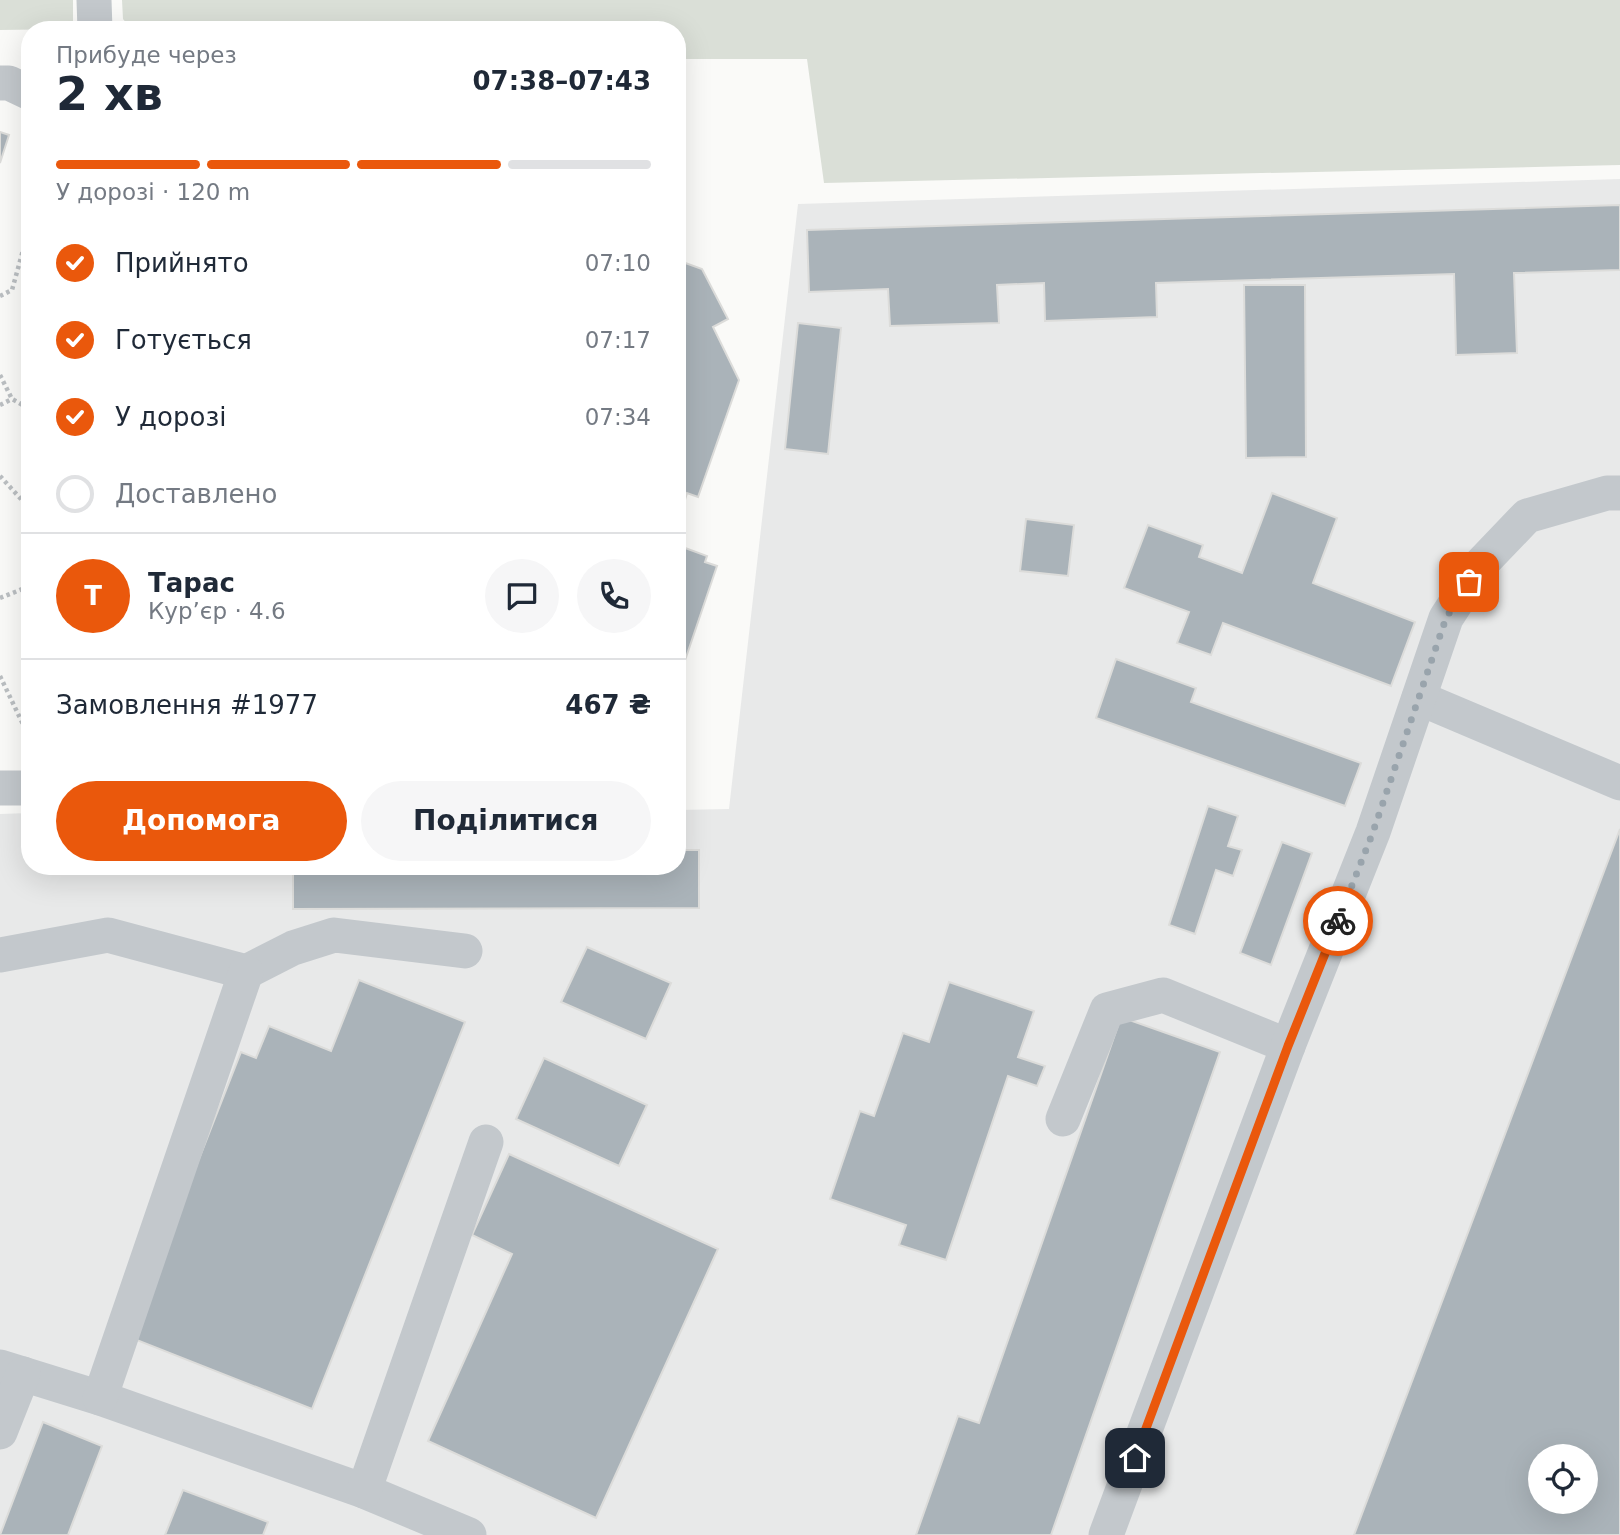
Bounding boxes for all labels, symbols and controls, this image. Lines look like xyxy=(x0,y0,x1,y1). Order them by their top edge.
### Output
text: Прибуде через xyxy=(56,42,237,68)
text: 07:38–07:43 xyxy=(472,66,651,96)
text: 2 хв xyxy=(56,67,163,121)
text: У дорозі · 120 m xyxy=(56,179,250,205)
icon: check xyxy=(56,244,94,282)
text: Прийнято xyxy=(115,248,249,278)
text: 07:10 xyxy=(585,250,651,276)
icon: check xyxy=(56,321,94,359)
text: Готується xyxy=(115,325,252,355)
text: 07:17 xyxy=(585,327,651,353)
icon: check xyxy=(56,398,94,436)
text: У дорозі xyxy=(115,402,226,432)
text: 07:34 xyxy=(585,404,651,430)
text: Доставлено xyxy=(115,479,277,509)
pin xyxy=(1439,552,1499,612)
button: chat xyxy=(485,559,559,633)
button: phone xyxy=(577,559,651,633)
icon: bag xyxy=(1450,563,1488,601)
text: Тарас xyxy=(148,568,235,598)
text: Т xyxy=(84,581,102,611)
text: Кур’єр · 4.6 xyxy=(148,598,286,624)
text: Замовлення #1977 xyxy=(56,690,318,720)
text: 467 ₴ xyxy=(565,690,651,720)
button: Допомога xyxy=(56,781,347,861)
button: Поділитися xyxy=(361,781,651,861)
courier xyxy=(1303,886,1373,956)
icon: bike xyxy=(1319,902,1357,940)
pin xyxy=(1105,1428,1165,1488)
icon: home xyxy=(1116,1439,1154,1477)
map controls xyxy=(1528,1444,1598,1514)
button: locate xyxy=(1528,1444,1598,1514)

